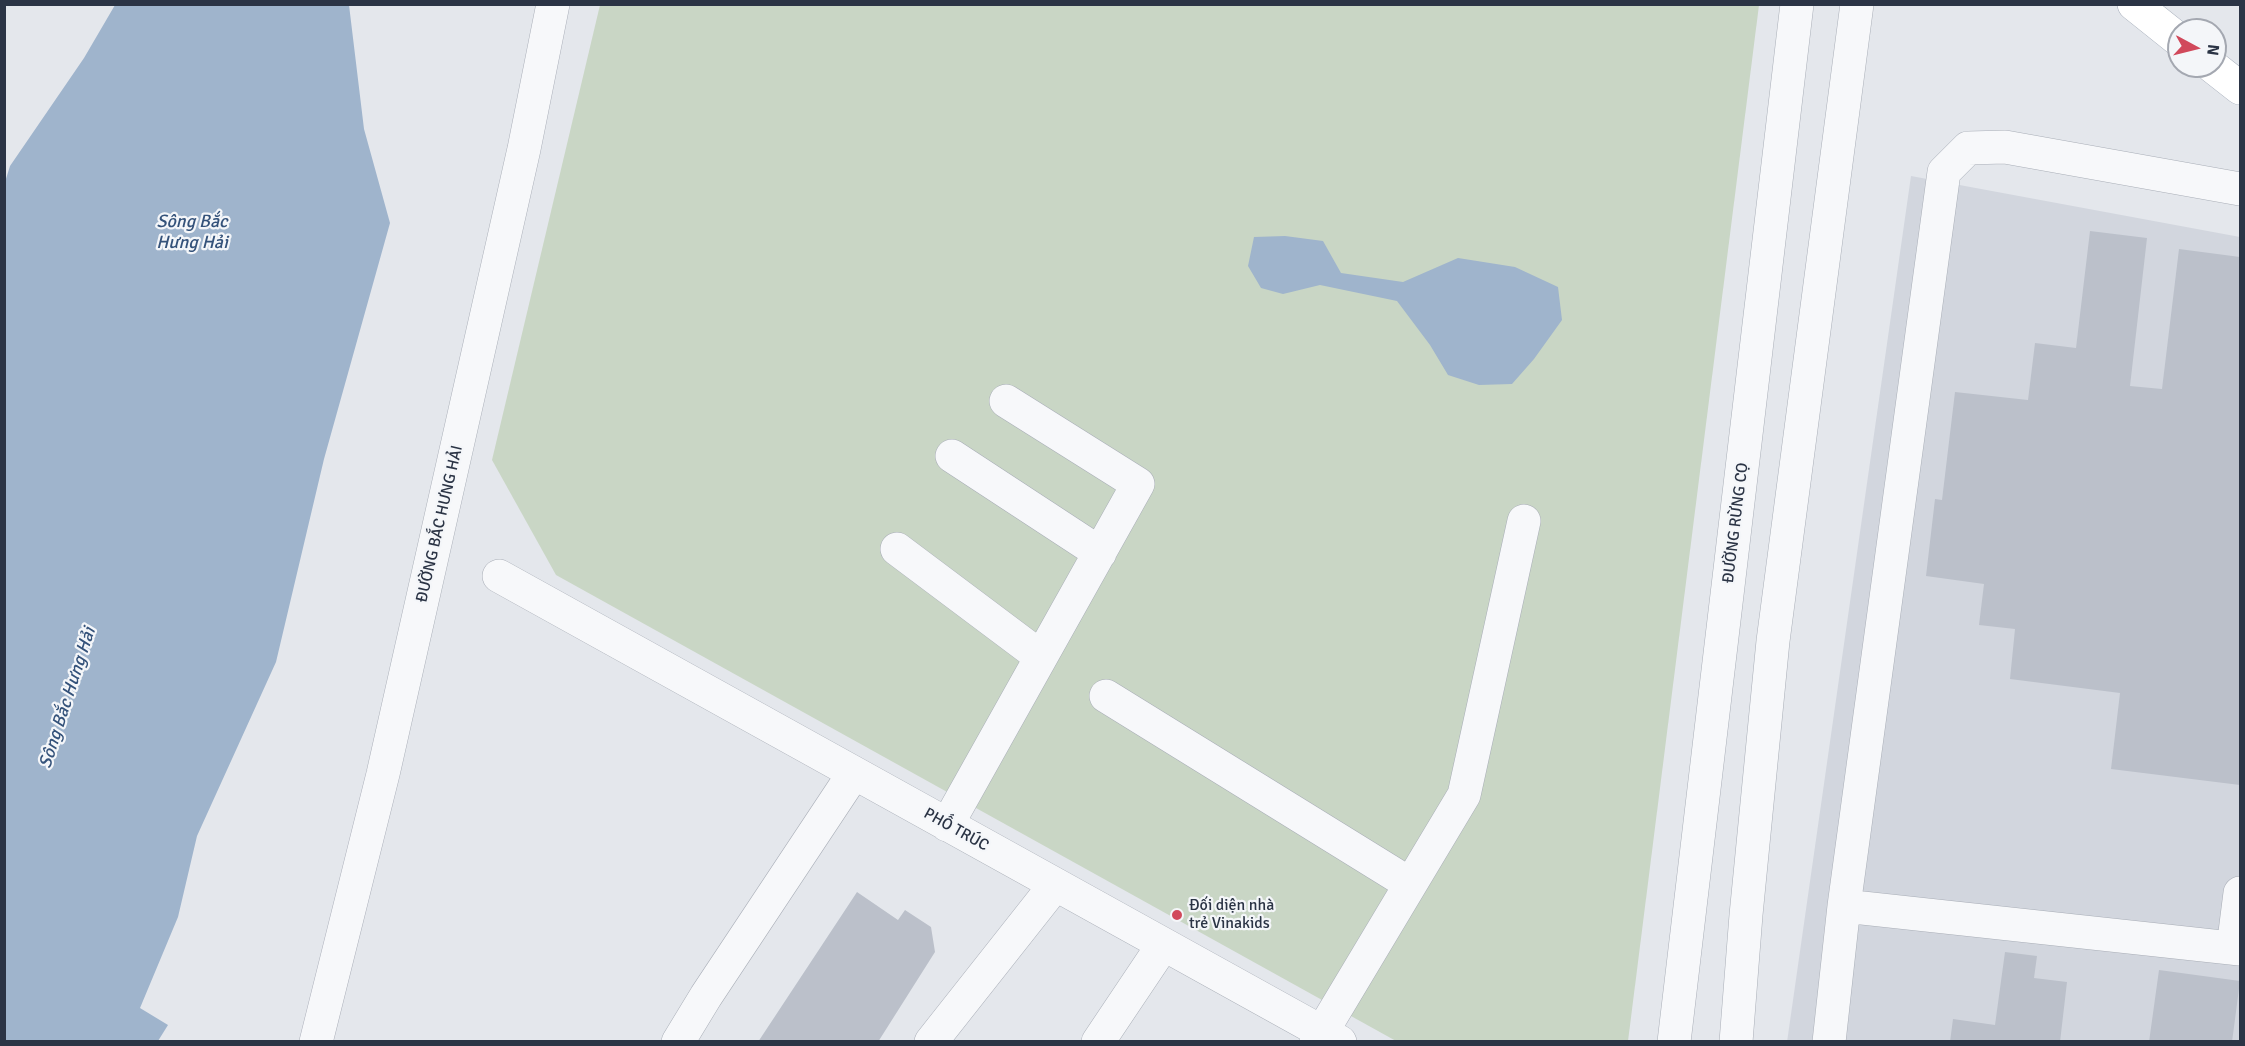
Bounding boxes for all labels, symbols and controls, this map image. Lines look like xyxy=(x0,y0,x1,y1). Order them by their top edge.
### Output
north arrow xyxy=(2167,18,2227,78)
text: N xyxy=(2202,43,2223,57)
water label: Sông Bắc Hưng Hải xyxy=(156,211,228,254)
street label: ĐƯỜNG BẮC HƯNG HẢI xyxy=(413,444,467,604)
street label: ĐƯỜNG RỪNG CỌ xyxy=(1719,462,1753,584)
water label: Sông Bắc Hưng Hải xyxy=(35,625,101,771)
street label: PHỐ TRÚC xyxy=(920,804,992,856)
place label: Đối diện nhà trẻ Vinakids xyxy=(1189,896,1274,934)
marker: Đối diện nhà trẻ Vinakids xyxy=(1170,908,1184,922)

